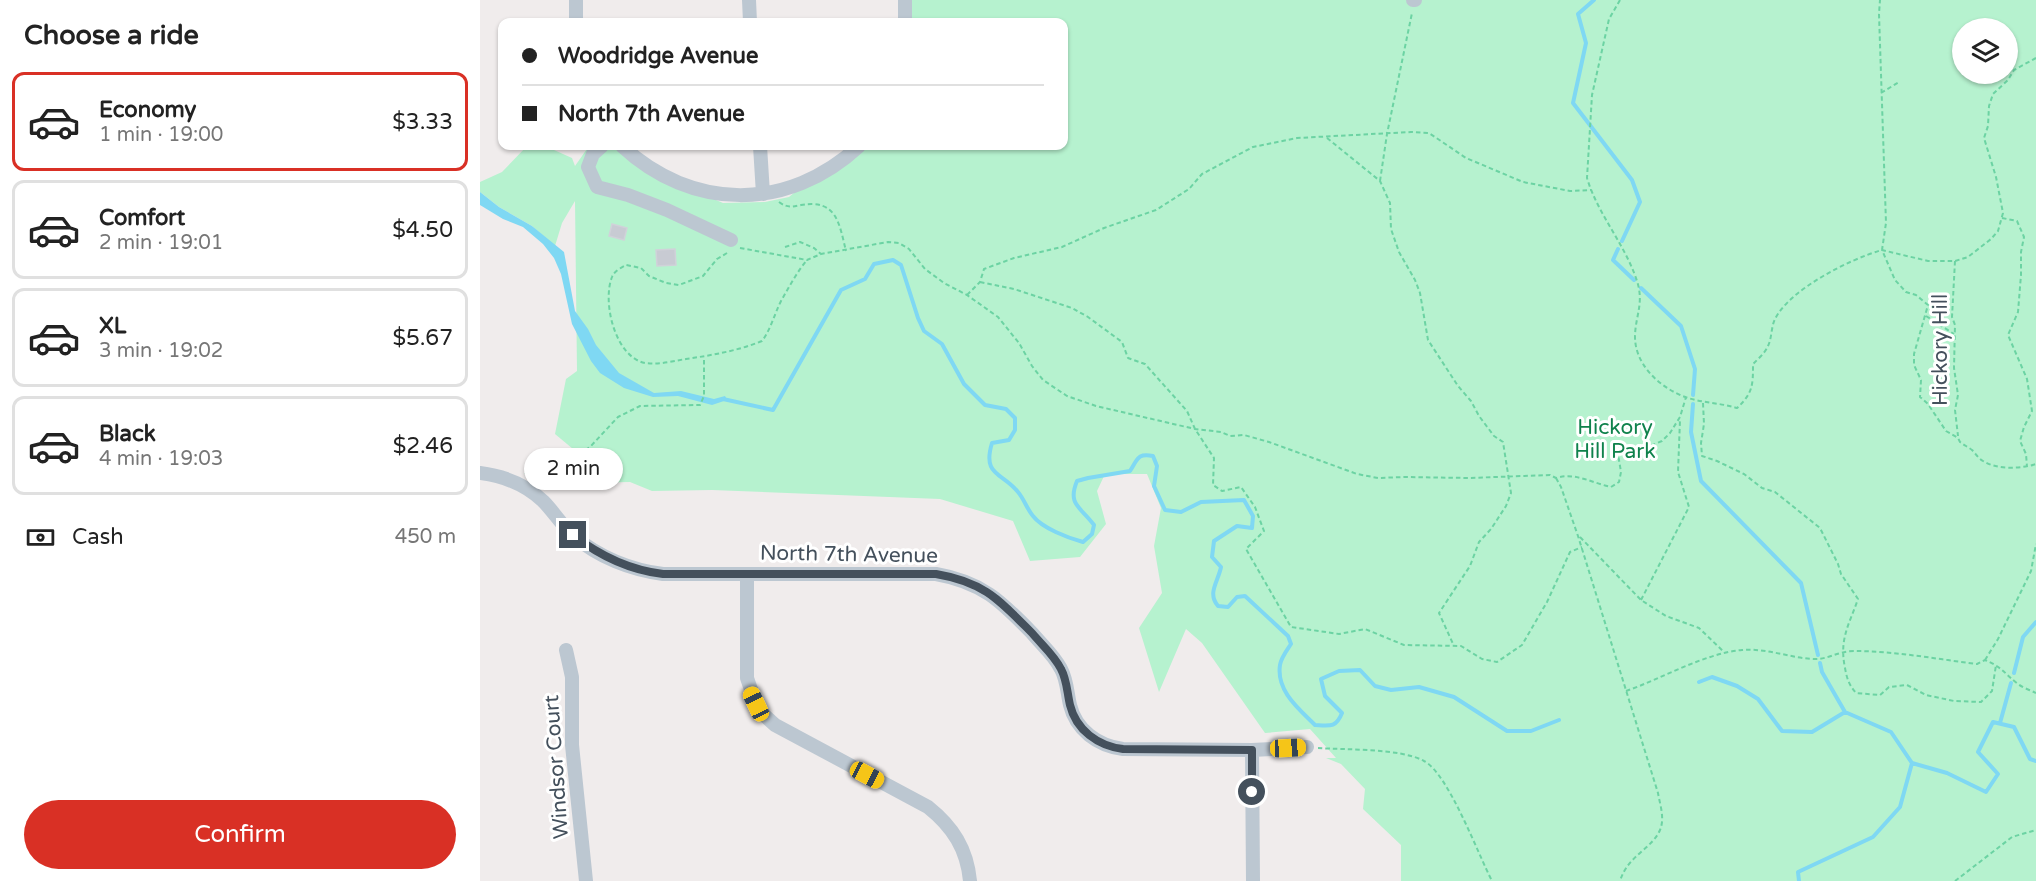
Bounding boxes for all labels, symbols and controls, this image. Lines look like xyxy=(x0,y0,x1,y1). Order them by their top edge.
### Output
map controls xyxy=(1952,18,2018,84)
button: layers xyxy=(1952,18,2018,84)
text: Choose a ride xyxy=(24,19,199,52)
text: Woodridge Avenue xyxy=(558,43,758,69)
icon: car xyxy=(27,95,81,149)
text: Economy xyxy=(99,97,196,123)
text: North 7th Avenue xyxy=(558,101,745,127)
text: $3.33 xyxy=(392,109,453,135)
text: 1 min · 19:00 xyxy=(99,123,223,147)
icon: car xyxy=(27,203,81,257)
text: Comfort xyxy=(99,205,185,231)
text: $4.50 xyxy=(392,217,453,243)
text: 2 min · 19:01 xyxy=(99,231,223,255)
street label: Hickory Hill xyxy=(1928,294,1953,406)
icon: car xyxy=(27,311,81,365)
text: XL xyxy=(99,313,126,339)
text: $5.67 xyxy=(392,325,453,351)
text: 3 min · 19:02 xyxy=(99,339,223,363)
park label: Hickory Hill Park xyxy=(1574,415,1656,464)
icon: car xyxy=(27,419,81,473)
text: Black xyxy=(99,421,156,447)
text: $2.46 xyxy=(393,433,453,459)
text: 4 min · 19:03 xyxy=(99,447,223,471)
callout: 2 min xyxy=(524,448,622,490)
text: 2 min xyxy=(547,457,600,481)
icon: cash xyxy=(24,521,57,554)
route end xyxy=(559,521,586,548)
text: Cash xyxy=(72,524,124,550)
text: 450 m xyxy=(395,525,456,549)
street label: North 7th Avenue xyxy=(760,540,938,569)
car xyxy=(740,684,772,724)
street label: Windsor Court xyxy=(539,694,574,840)
car xyxy=(1270,738,1306,758)
car xyxy=(847,759,887,791)
route start xyxy=(1238,778,1265,805)
button: Confirm xyxy=(24,800,456,869)

